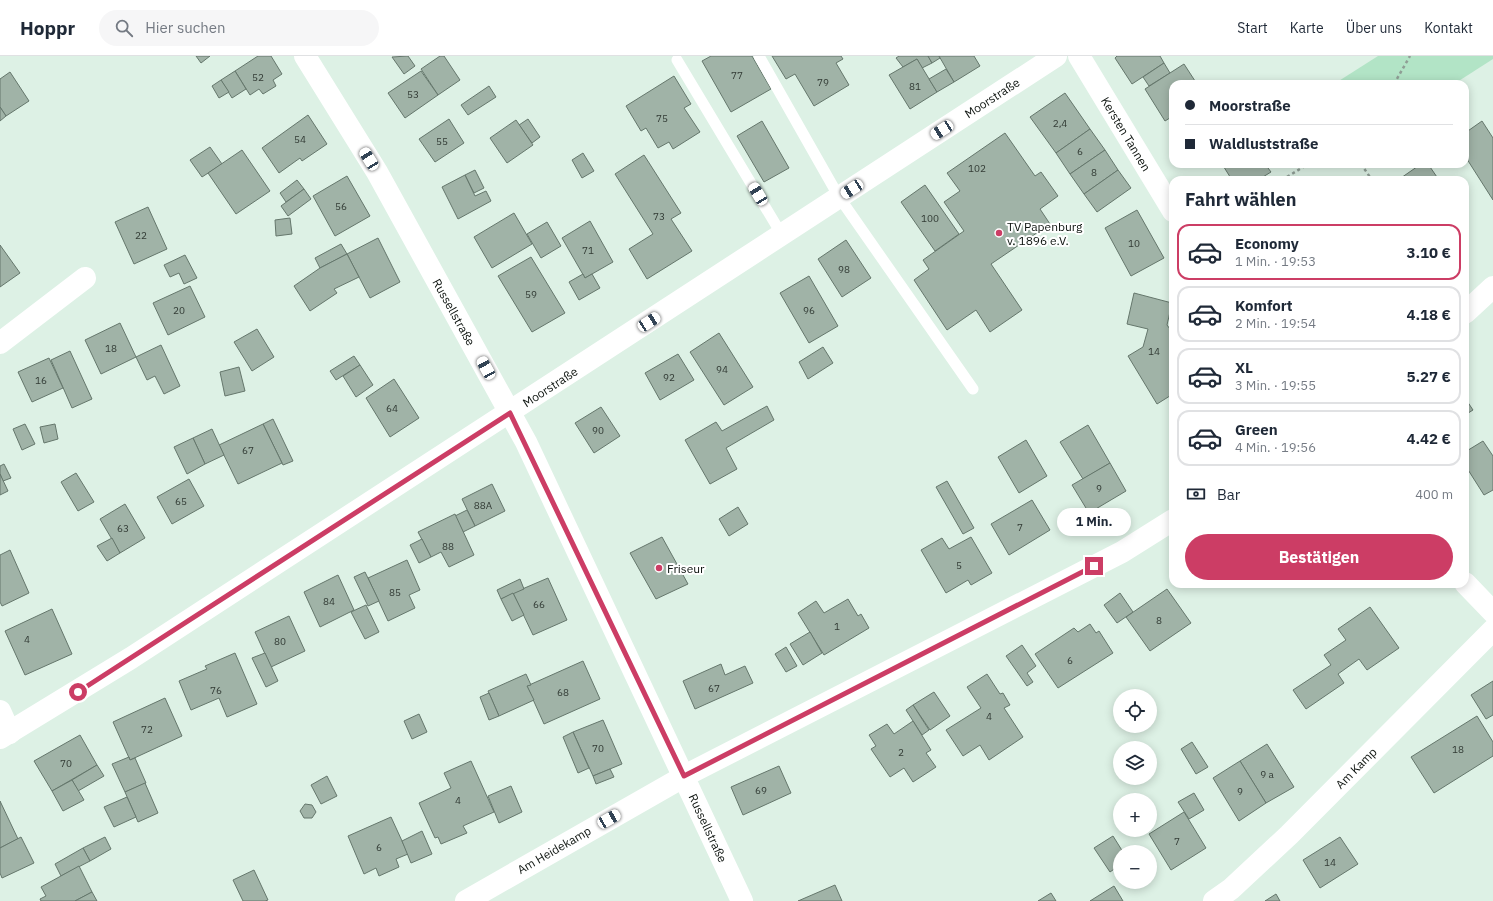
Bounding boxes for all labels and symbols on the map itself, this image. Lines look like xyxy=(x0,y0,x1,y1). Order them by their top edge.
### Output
house number: 77 xyxy=(731,69,743,82)
house number: 52 xyxy=(252,71,264,84)
street label: Moorstraße xyxy=(962,74,1023,121)
house number: 79 xyxy=(817,76,829,89)
house number: 81 xyxy=(909,80,921,93)
house number: 53 xyxy=(407,88,419,101)
street label: Kersten Tannen xyxy=(1098,94,1154,174)
house number: 75 xyxy=(656,112,668,125)
house number: 2,4 xyxy=(1053,117,1067,130)
car xyxy=(929,118,955,142)
house number: 54 xyxy=(294,133,306,146)
house number: 55 xyxy=(436,135,448,148)
house number: 6 xyxy=(1077,145,1083,158)
car xyxy=(358,146,380,172)
house number: 102 xyxy=(968,162,986,175)
house number: 8 xyxy=(1091,166,1097,179)
car xyxy=(839,177,865,201)
car xyxy=(747,181,769,207)
house number: 56 xyxy=(335,200,347,213)
house number: 73 xyxy=(653,210,665,223)
house number: 100 xyxy=(921,212,939,225)
place label: TV Papenburg v. 1896 e.V. xyxy=(1007,219,1083,248)
marker: TV Papenburg v. 1896 e.V. xyxy=(994,228,1004,238)
house number: 22 xyxy=(135,229,147,242)
house number: 10 xyxy=(1128,237,1140,250)
house number: 71 xyxy=(582,244,594,257)
house number: 98 xyxy=(838,263,850,276)
street label: Russellstraße xyxy=(429,276,479,348)
house number: 59 xyxy=(525,288,537,301)
house number: 20 xyxy=(173,304,185,317)
house number: 96 xyxy=(803,304,815,317)
car xyxy=(636,310,662,334)
house number: 18 xyxy=(105,342,117,355)
house number: 14 xyxy=(1148,345,1160,358)
car xyxy=(475,355,497,381)
street label: Moorstraße xyxy=(520,363,581,410)
house number: 94 xyxy=(716,363,728,376)
house number: 92 xyxy=(663,371,675,384)
house number: 16 xyxy=(35,374,47,387)
house number: 64 xyxy=(386,402,398,415)
house number: 90 xyxy=(592,424,604,437)
house number: 67 xyxy=(242,444,254,457)
house number: 9 xyxy=(1096,482,1102,495)
house number: 65 xyxy=(175,495,187,508)
house number: 88A xyxy=(474,499,493,512)
callout: 1 Min. xyxy=(1057,508,1131,536)
house number: 7 xyxy=(1017,521,1023,534)
house number: 63 xyxy=(117,522,129,535)
house number: 88 xyxy=(442,540,454,553)
route end xyxy=(1085,557,1103,575)
house number: 5 xyxy=(956,559,962,572)
place label: Friseur xyxy=(667,561,705,576)
marker: Friseur xyxy=(654,563,664,573)
house number: 85 xyxy=(389,586,401,599)
house number: 84 xyxy=(323,595,335,608)
house number: 66 xyxy=(533,598,545,611)
house number: 8 xyxy=(1156,614,1162,627)
house number: 1 xyxy=(834,620,840,633)
house number: 4 xyxy=(24,633,30,646)
house number: 80 xyxy=(274,635,286,648)
house number: 6 xyxy=(1067,654,1073,667)
house number: 67 xyxy=(708,682,720,695)
route start xyxy=(69,683,87,701)
house number: 76 xyxy=(210,684,222,697)
house number: 68 xyxy=(557,686,569,699)
house number: 4 xyxy=(986,710,992,723)
house number: 72 xyxy=(141,723,153,736)
house number: 70 xyxy=(592,742,604,755)
house number: 18 xyxy=(1452,743,1464,756)
street label: Am Kamp xyxy=(1332,744,1380,792)
house number: 2 xyxy=(898,746,904,759)
house number: 70 xyxy=(60,757,72,770)
house number: 9 a xyxy=(1260,768,1275,781)
house number: 69 xyxy=(755,784,767,797)
house number: 9 xyxy=(1237,785,1243,798)
street label: Russellstraße xyxy=(686,791,731,865)
house number: 4 xyxy=(455,794,461,807)
car xyxy=(596,808,622,830)
street label: Am Heidekamp xyxy=(514,823,594,877)
house number: 7 xyxy=(1174,835,1180,848)
house number: 6 xyxy=(376,841,382,854)
house number: 14 xyxy=(1324,856,1336,869)

